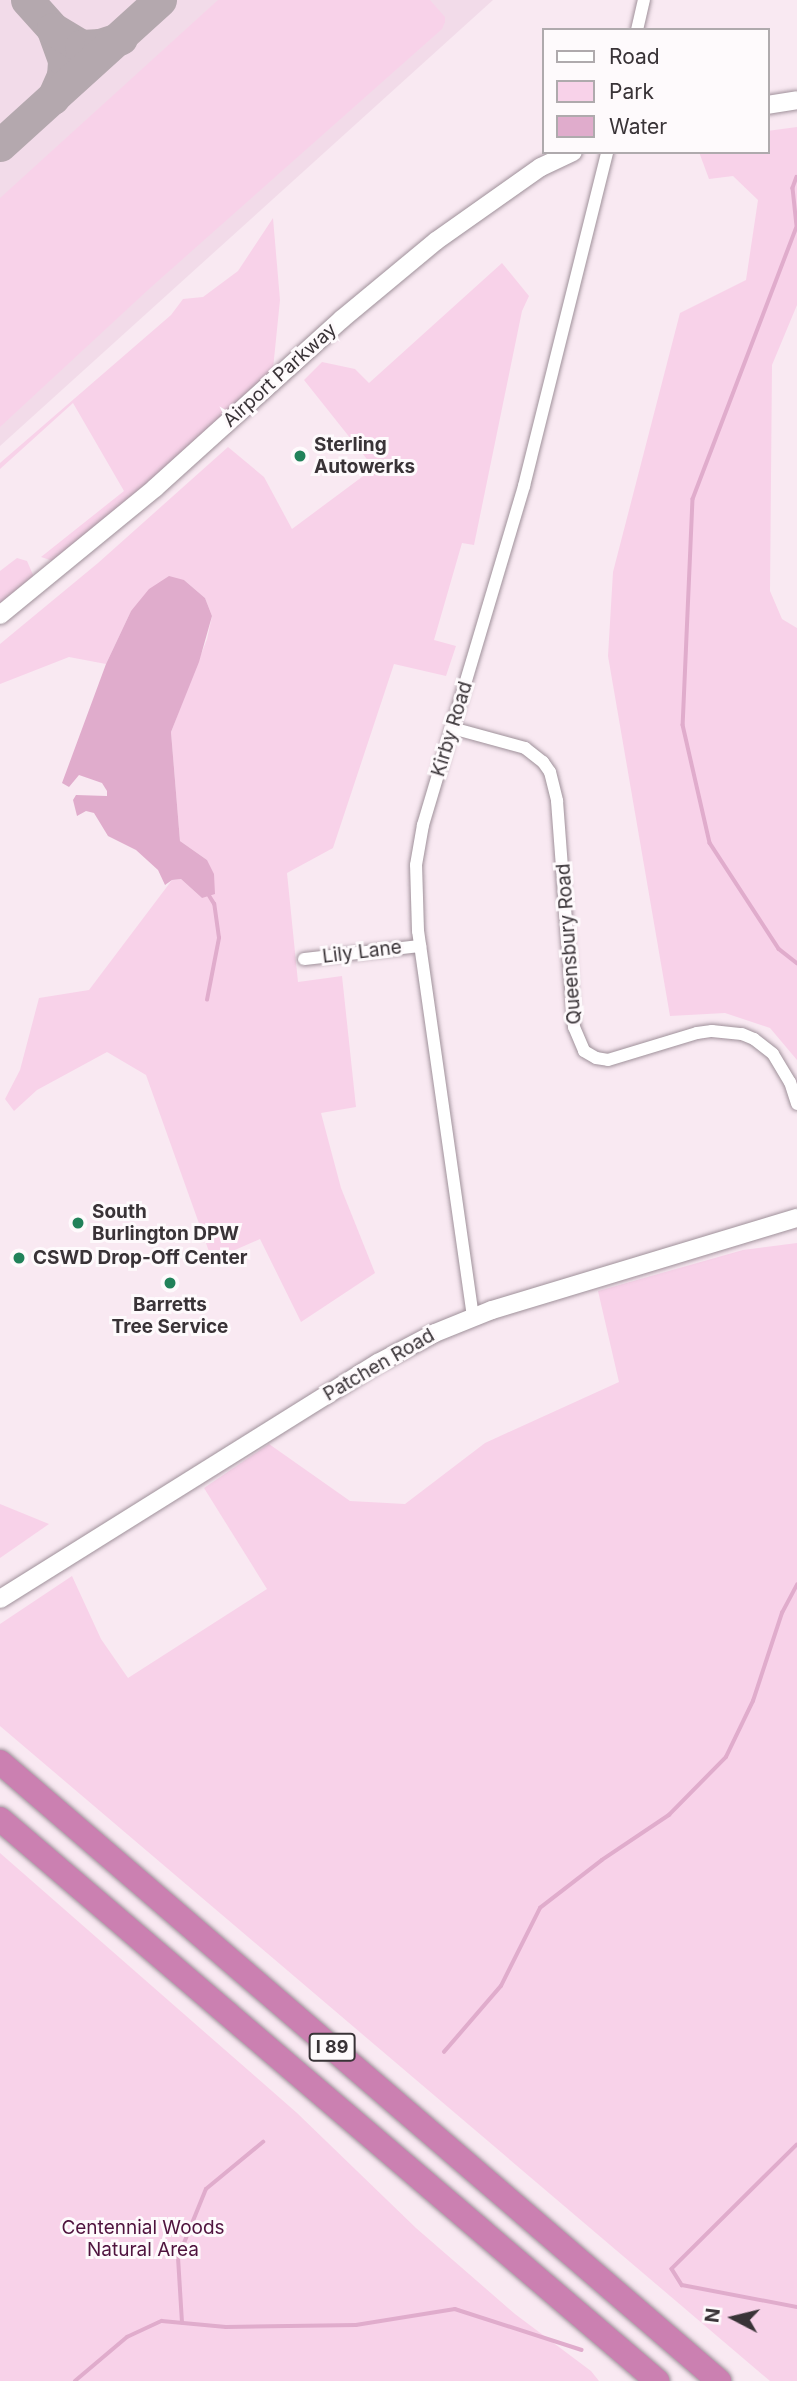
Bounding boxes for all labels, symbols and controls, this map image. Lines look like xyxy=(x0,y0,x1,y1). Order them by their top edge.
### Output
legend xyxy=(542,28,769,154)
text: Road xyxy=(609,44,660,69)
text: Park xyxy=(609,79,654,104)
text: Water xyxy=(609,114,667,139)
street label: Airport Parkway xyxy=(219,318,341,432)
place label: Sterling Autowerks xyxy=(314,434,415,478)
marker: Sterling Autowerks xyxy=(292,448,308,464)
street label: Kirby Road xyxy=(427,679,477,779)
street label: Queensbury Road xyxy=(552,863,586,1025)
street label: Lily Lane xyxy=(321,936,403,968)
place label: South Burlington DPW xyxy=(92,1201,239,1245)
marker: South Burlington DPW xyxy=(70,1215,86,1231)
place label: CSWD Drop-Off Center xyxy=(33,1247,247,1269)
marker: CSWD Drop-Off Center xyxy=(11,1250,27,1266)
marker: Barretts Tree Service xyxy=(162,1275,178,1291)
place label: Barretts Tree Service xyxy=(112,1294,228,1338)
street label: Patchen Road xyxy=(319,1324,439,1406)
road number: I 89 xyxy=(308,2033,356,2062)
park label: Centennial Woods Natural Area xyxy=(61,2217,225,2261)
north arrow xyxy=(699,2283,769,2353)
text: N xyxy=(700,2307,725,2324)

